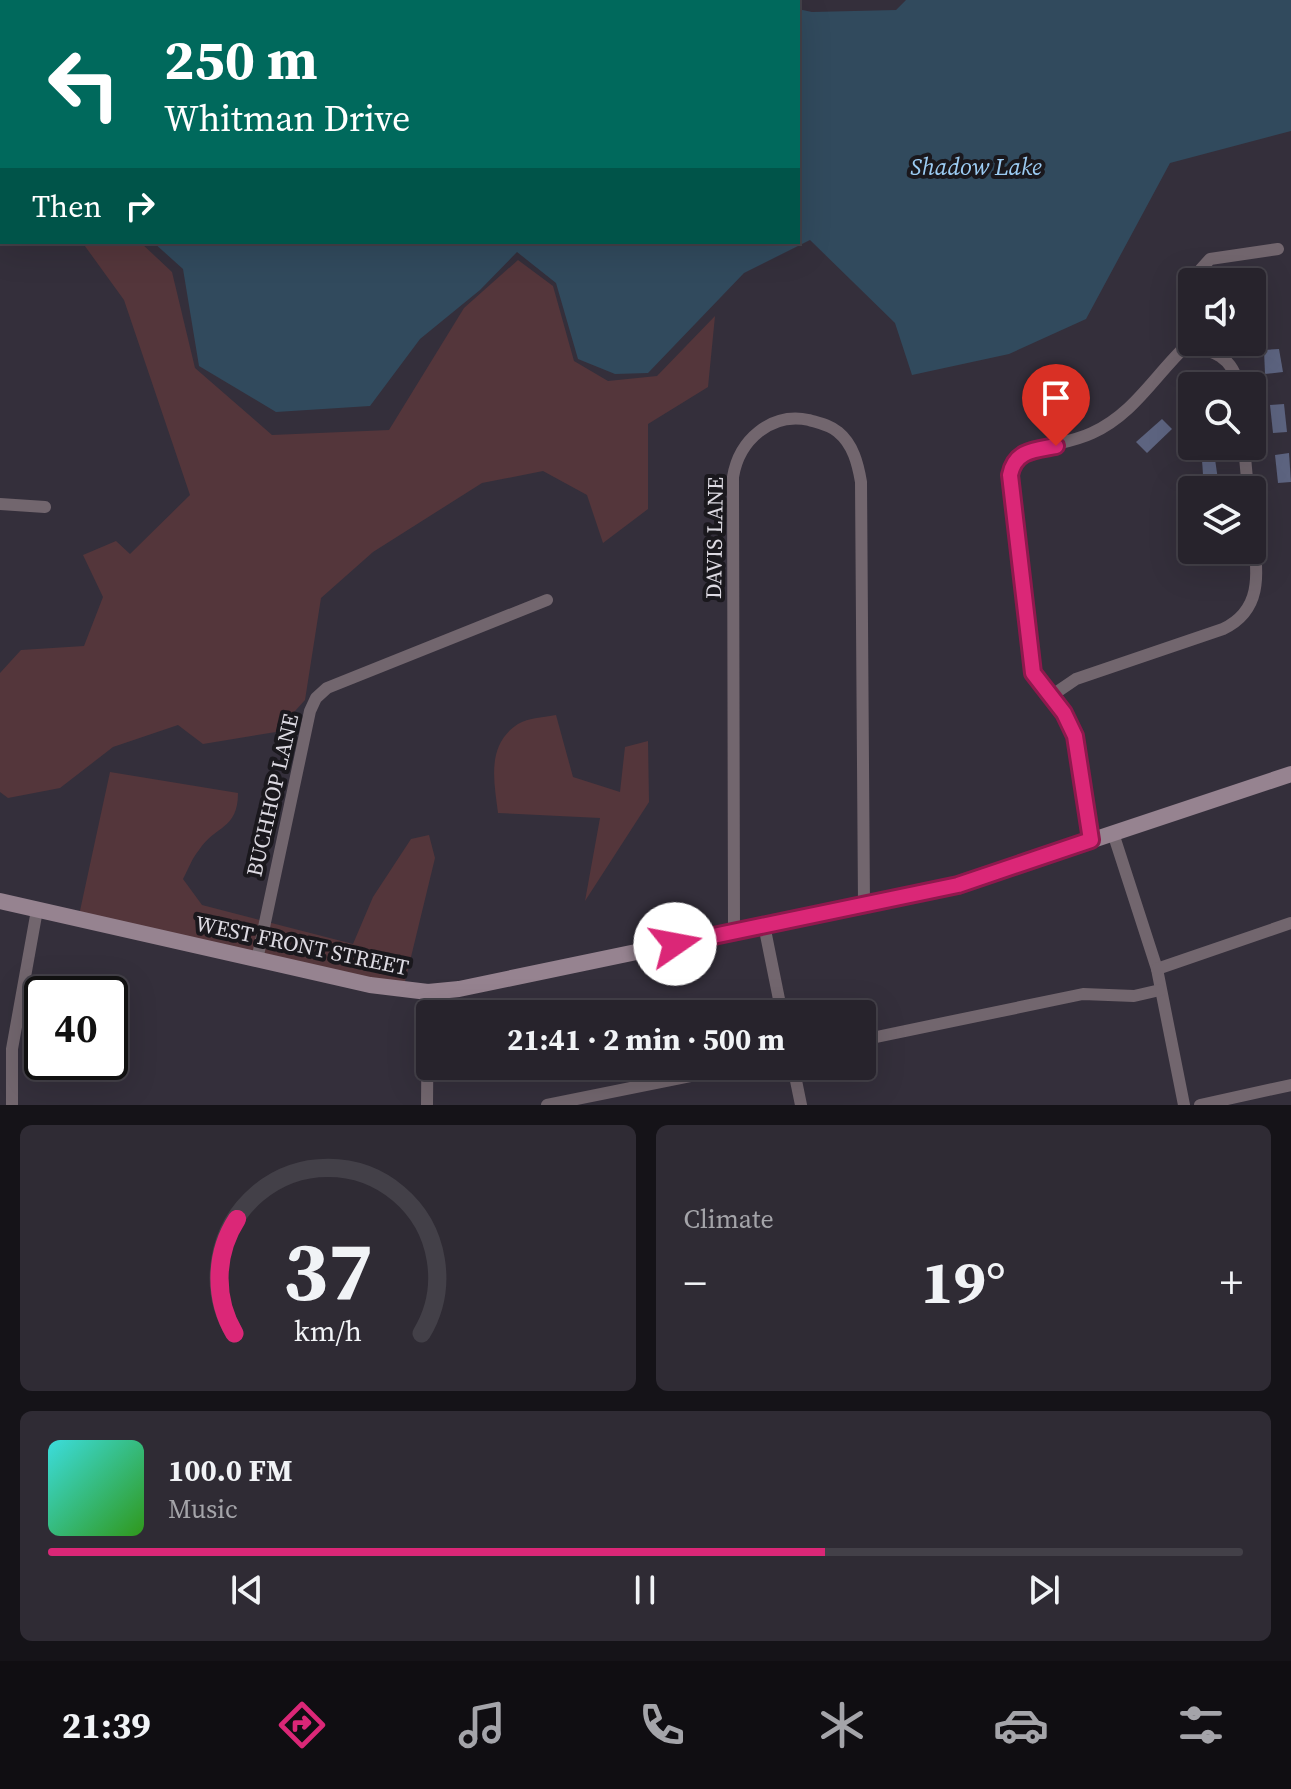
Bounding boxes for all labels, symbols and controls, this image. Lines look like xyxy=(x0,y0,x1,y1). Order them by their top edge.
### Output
text: 250 m xyxy=(164,21,318,98)
icon: left xyxy=(32,32,136,136)
text: Whitman Drive xyxy=(164,94,410,143)
water label: Shadow Lake xyxy=(910,150,1042,183)
icon: right xyxy=(118,184,162,228)
text: Then xyxy=(32,186,102,227)
map controls xyxy=(1178,268,1266,564)
button: sound xyxy=(1178,268,1266,356)
pin xyxy=(1022,364,1090,446)
button: search xyxy=(1178,372,1266,460)
icon: arrive xyxy=(1034,376,1078,420)
button: layers xyxy=(1178,476,1266,564)
street label: DAVIS LANE xyxy=(698,477,730,599)
street label: BUCHHOP LANE xyxy=(239,711,305,879)
position arrow xyxy=(633,902,717,986)
street label: WEST FRONT STREET xyxy=(192,908,412,982)
speed limit sign: 40 xyxy=(24,976,128,1080)
text: 21:41 · 2 min · 500 m xyxy=(507,1019,785,1060)
text: Climate xyxy=(684,1201,774,1237)
text: 37 xyxy=(283,1214,373,1328)
text: 19° xyxy=(921,1241,1006,1323)
text: − xyxy=(684,1252,707,1313)
text: + xyxy=(1220,1252,1243,1313)
text: km/h xyxy=(294,1311,362,1351)
text: 100.0 FM xyxy=(168,1450,293,1491)
text: Music xyxy=(168,1491,238,1527)
icon: previous xyxy=(225,1568,269,1612)
icon: pause xyxy=(623,1568,667,1612)
icon: next xyxy=(1022,1568,1066,1612)
icon: directions xyxy=(274,1697,330,1753)
icon: music xyxy=(454,1697,510,1753)
icon: phone xyxy=(634,1697,690,1753)
icon: climate xyxy=(814,1697,870,1753)
icon: car xyxy=(993,1697,1049,1753)
icon: filters xyxy=(1173,1697,1229,1753)
text: 21:39 xyxy=(62,1701,151,1750)

